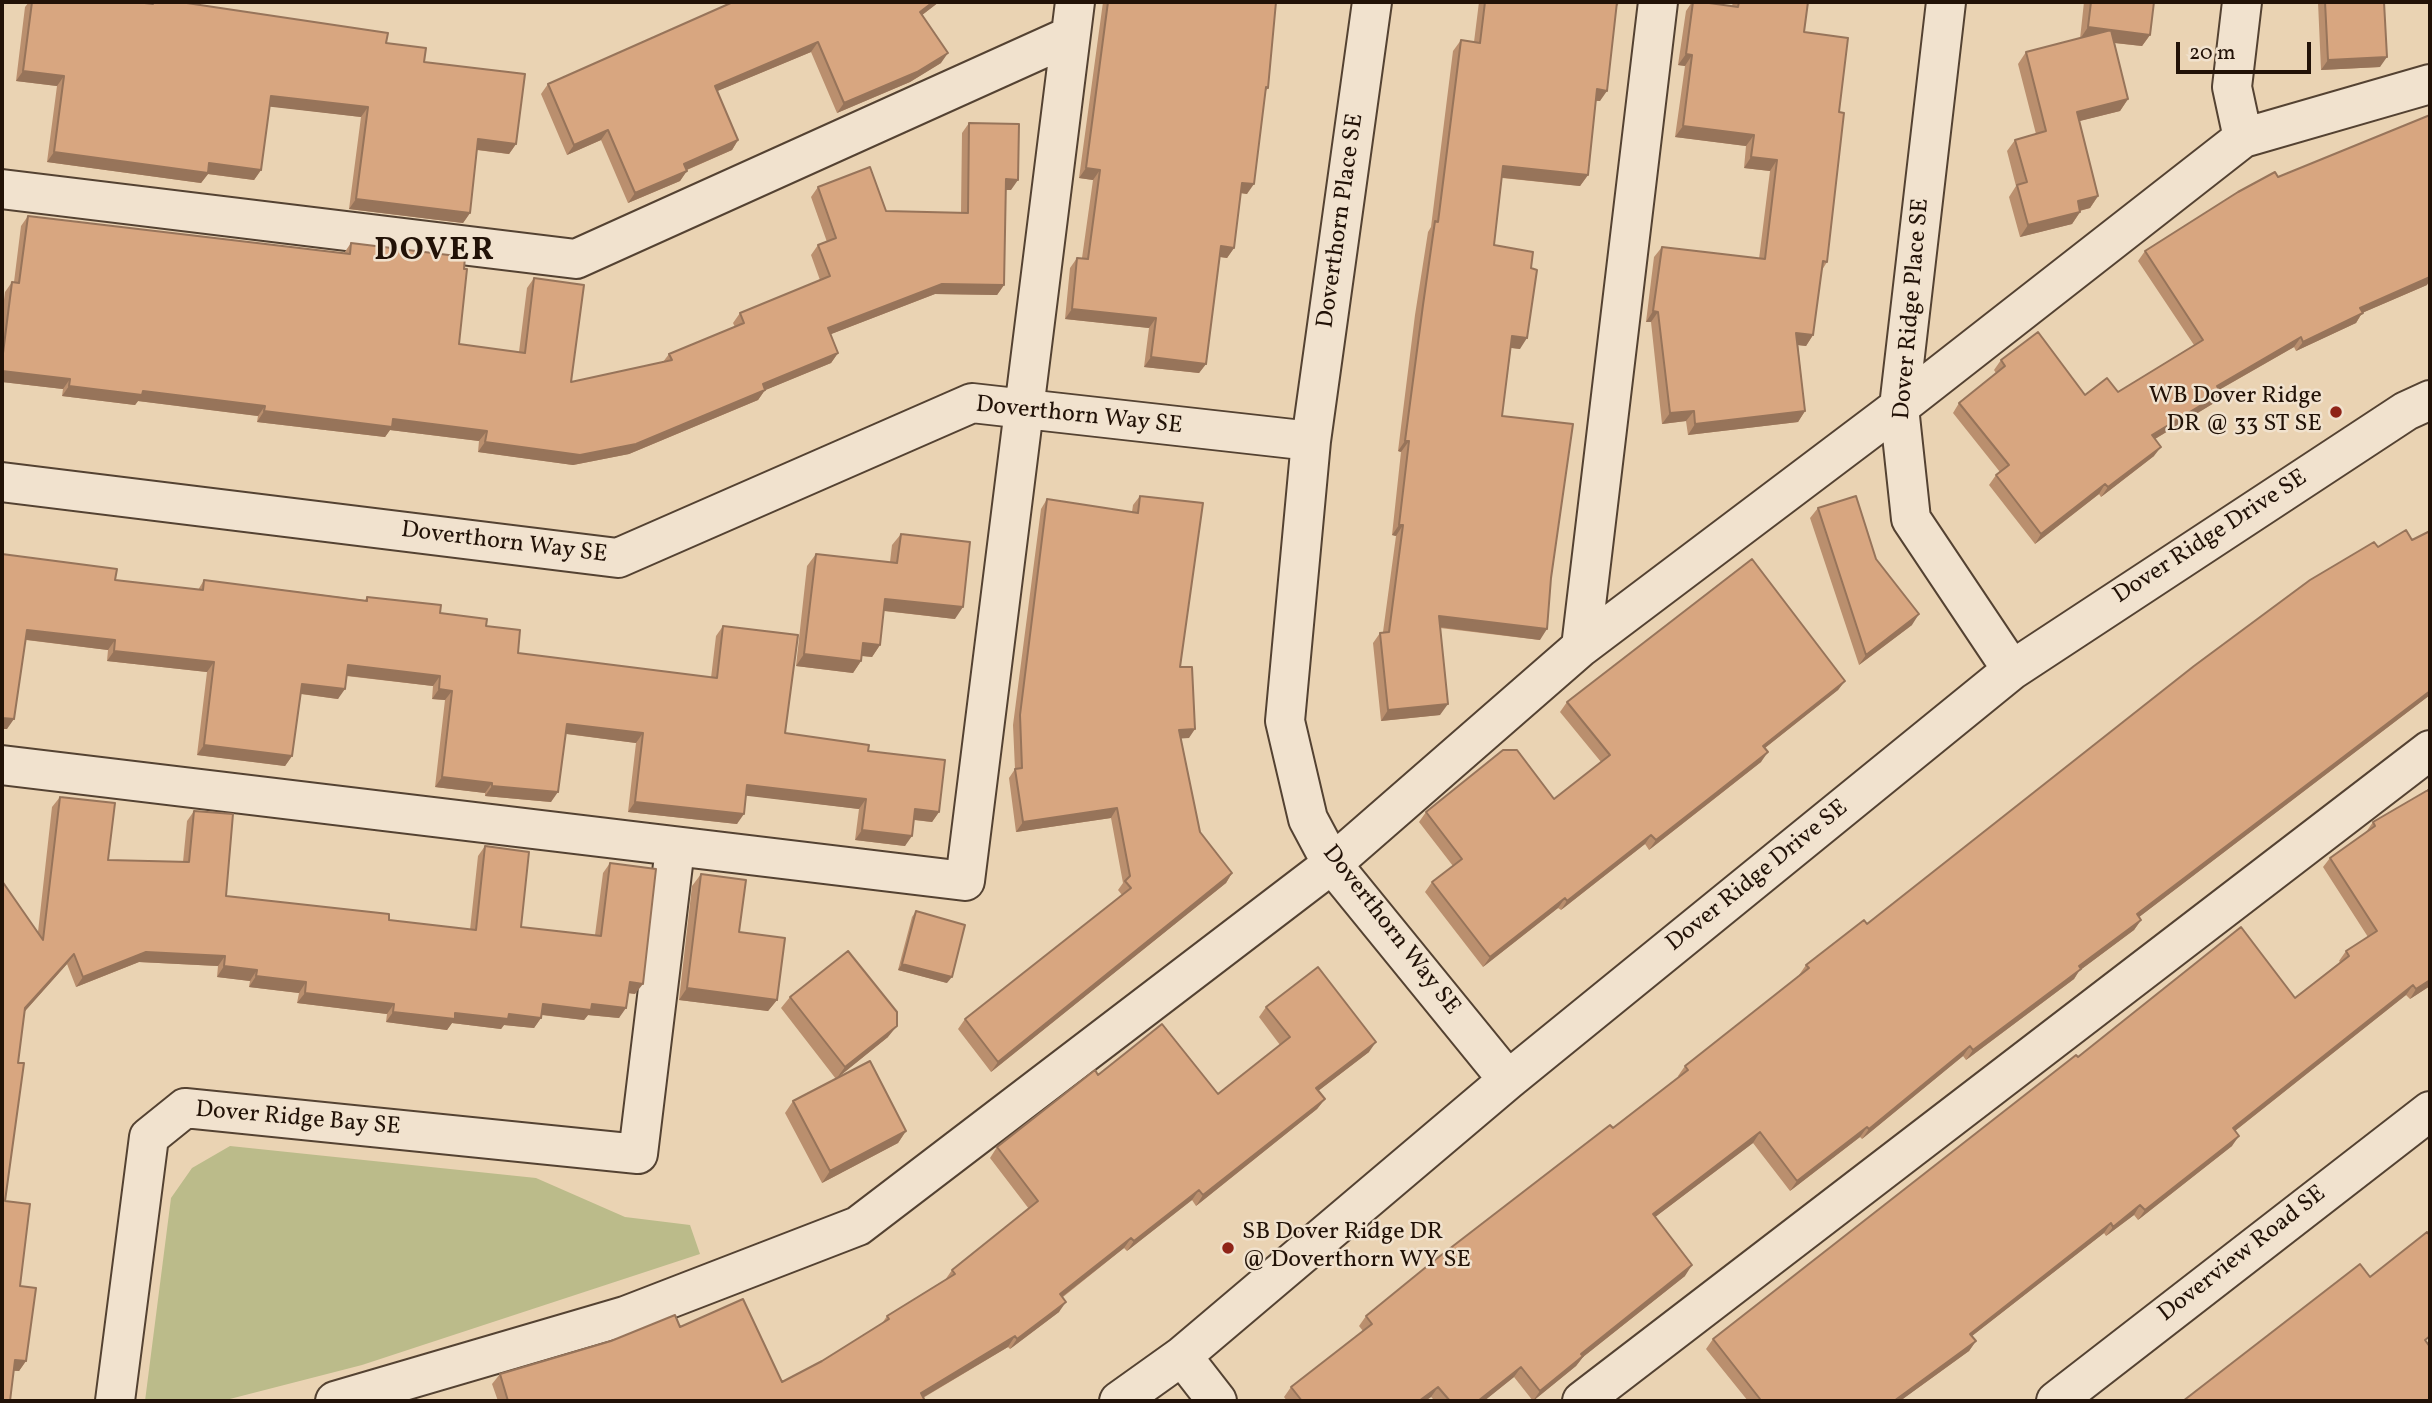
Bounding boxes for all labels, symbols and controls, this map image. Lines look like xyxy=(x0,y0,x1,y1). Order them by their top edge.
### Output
scale bar xyxy=(2180,28,2315,72)
text: 20 m xyxy=(2189,39,2235,68)
street label: Doverthorn Place SE xyxy=(1313,112,1371,330)
street label: Dover Ridge Place SE xyxy=(1889,197,1937,421)
district label: DOVER xyxy=(375,234,495,272)
place label: WB Dover Ridge DR @ 33 ST SE xyxy=(2149,384,2322,440)
street label: Doverthorn Way SE xyxy=(974,392,1184,442)
marker: WB Dover Ridge DR @ 33 ST SE xyxy=(2328,404,2344,420)
street label: Dover Ridge Drive SE xyxy=(2109,465,2313,611)
street label: Doverthorn Way SE xyxy=(399,517,609,571)
street label: Dover Ridge Drive SE xyxy=(1661,795,1855,959)
street label: Doverthorn Way SE xyxy=(1315,840,1465,1022)
street label: Dover Ridge Bay SE xyxy=(194,1097,402,1143)
street label: Doverview Road SE xyxy=(2153,1181,2333,1329)
place label: SB Dover Ridge DR @ Doverthorn WY SE xyxy=(1242,1220,1471,1276)
marker: SB Dover Ridge DR @ Doverthorn WY SE xyxy=(1220,1240,1236,1256)

